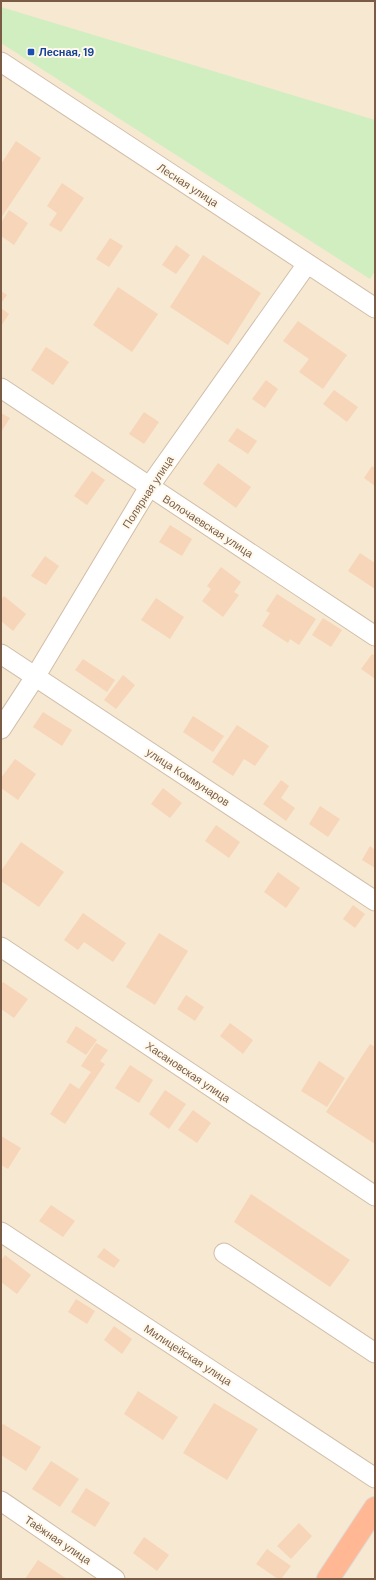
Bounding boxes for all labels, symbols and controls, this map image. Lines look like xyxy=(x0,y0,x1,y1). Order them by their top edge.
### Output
place label: Лесная, 19 xyxy=(39,45,94,59)
marker: Лесная, 19 xyxy=(26,47,36,57)
street label: Лесная улица xyxy=(155,160,222,210)
street label: Полярная улица xyxy=(119,452,177,531)
street label: Волочаевская улица xyxy=(160,492,257,561)
street label: улица Коммунаров xyxy=(144,745,232,809)
street label: Хасановская улица xyxy=(143,1039,234,1106)
street label: Милицейская улица xyxy=(141,1321,235,1389)
street label: Таёжная улица xyxy=(22,1513,95,1568)

